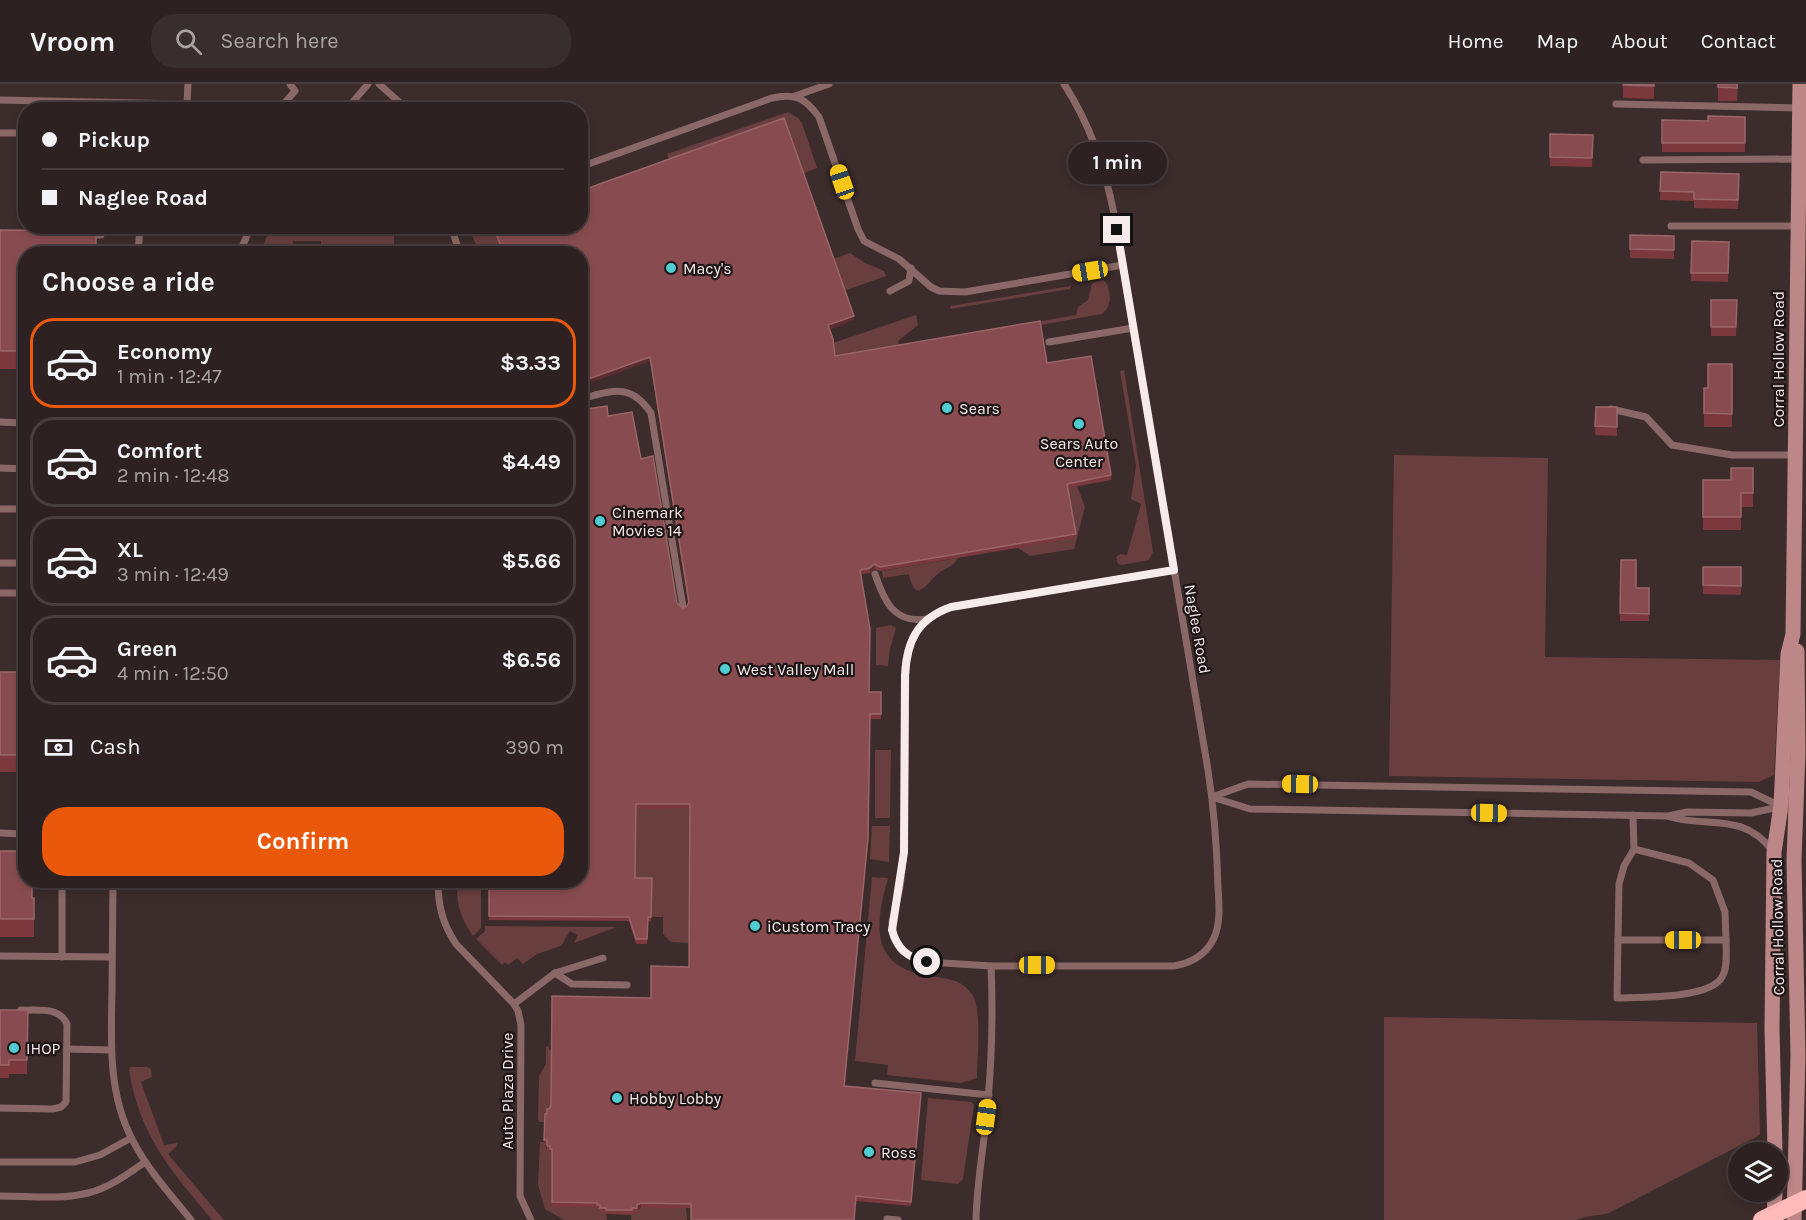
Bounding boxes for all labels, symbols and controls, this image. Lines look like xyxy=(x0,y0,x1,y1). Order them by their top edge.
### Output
search box xyxy=(151,14,571,68)
text: Vroom xyxy=(30,25,115,58)
icon: search xyxy=(172,25,205,58)
text: Search here xyxy=(220,28,339,54)
text: Home xyxy=(1448,29,1504,53)
text: Map xyxy=(1537,29,1578,53)
text: About xyxy=(1611,29,1668,53)
text: Contact xyxy=(1701,29,1776,53)
text: Pickup xyxy=(78,127,150,153)
callout: 1 min xyxy=(1068,143,1166,185)
text: 1 min xyxy=(1092,151,1143,174)
car xyxy=(828,162,856,202)
text: Naglee Road xyxy=(78,185,208,211)
route end xyxy=(1103,216,1130,243)
place label: Macy's xyxy=(683,259,732,278)
car xyxy=(1071,259,1109,283)
marker: Macy's xyxy=(664,261,678,275)
text: Choose a ride xyxy=(42,266,215,298)
street label: Corral Hollow Road xyxy=(1769,291,1788,427)
icon: car xyxy=(45,336,99,390)
text: Economy xyxy=(117,339,212,365)
text: $3.33 xyxy=(500,350,561,376)
text: 1 min · 12:47 xyxy=(117,365,222,388)
place label: Sears xyxy=(959,399,1000,418)
marker: Sears xyxy=(940,401,954,415)
marker: Sears Auto Center xyxy=(1072,417,1086,431)
place label: Sears Auto Center xyxy=(1040,434,1118,471)
icon: car xyxy=(45,435,99,489)
text: Comfort xyxy=(117,438,202,464)
text: $4.49 xyxy=(502,449,561,475)
text: 2 min · 12:48 xyxy=(117,464,229,487)
place label: Cinemark Movies 14 xyxy=(612,503,683,540)
marker: Cinemark Movies 14 xyxy=(593,514,607,528)
icon: car xyxy=(45,534,99,588)
text: XL xyxy=(117,537,143,563)
text: $5.66 xyxy=(502,548,561,574)
text: 3 min · 12:49 xyxy=(117,563,229,586)
street label: Naglee Road xyxy=(1180,583,1215,675)
icon: car xyxy=(45,633,99,687)
text: Green xyxy=(117,636,178,662)
text: $6.56 xyxy=(502,647,561,673)
place label: West Valley Mall xyxy=(737,660,854,679)
text: 4 min · 12:50 xyxy=(117,662,229,685)
marker: West Valley Mall xyxy=(718,662,732,676)
icon: cash xyxy=(42,731,75,764)
text: Cash xyxy=(90,734,140,760)
text: 390 m xyxy=(505,736,564,759)
car xyxy=(1282,775,1318,793)
car xyxy=(1471,804,1507,822)
button: Confirm xyxy=(42,807,564,876)
street label: Corral Hollow Road xyxy=(1767,859,1788,995)
place label: iCustom Tracy xyxy=(767,917,871,936)
marker: iCustom Tracy xyxy=(748,919,762,933)
car xyxy=(1665,931,1701,949)
route start xyxy=(913,948,940,975)
car xyxy=(1019,956,1055,974)
street label: Auto Plaza Drive xyxy=(498,1032,517,1150)
place label: IHOP xyxy=(26,1039,61,1058)
marker: IHOP xyxy=(7,1041,21,1055)
place label: Hobby Lobby xyxy=(629,1089,722,1108)
marker: Hobby Lobby xyxy=(610,1091,624,1105)
car xyxy=(975,1098,997,1136)
map controls xyxy=(1728,1142,1788,1202)
button: layers xyxy=(1728,1142,1788,1202)
place label: Ross xyxy=(881,1143,916,1162)
marker: Ross xyxy=(862,1145,876,1159)

